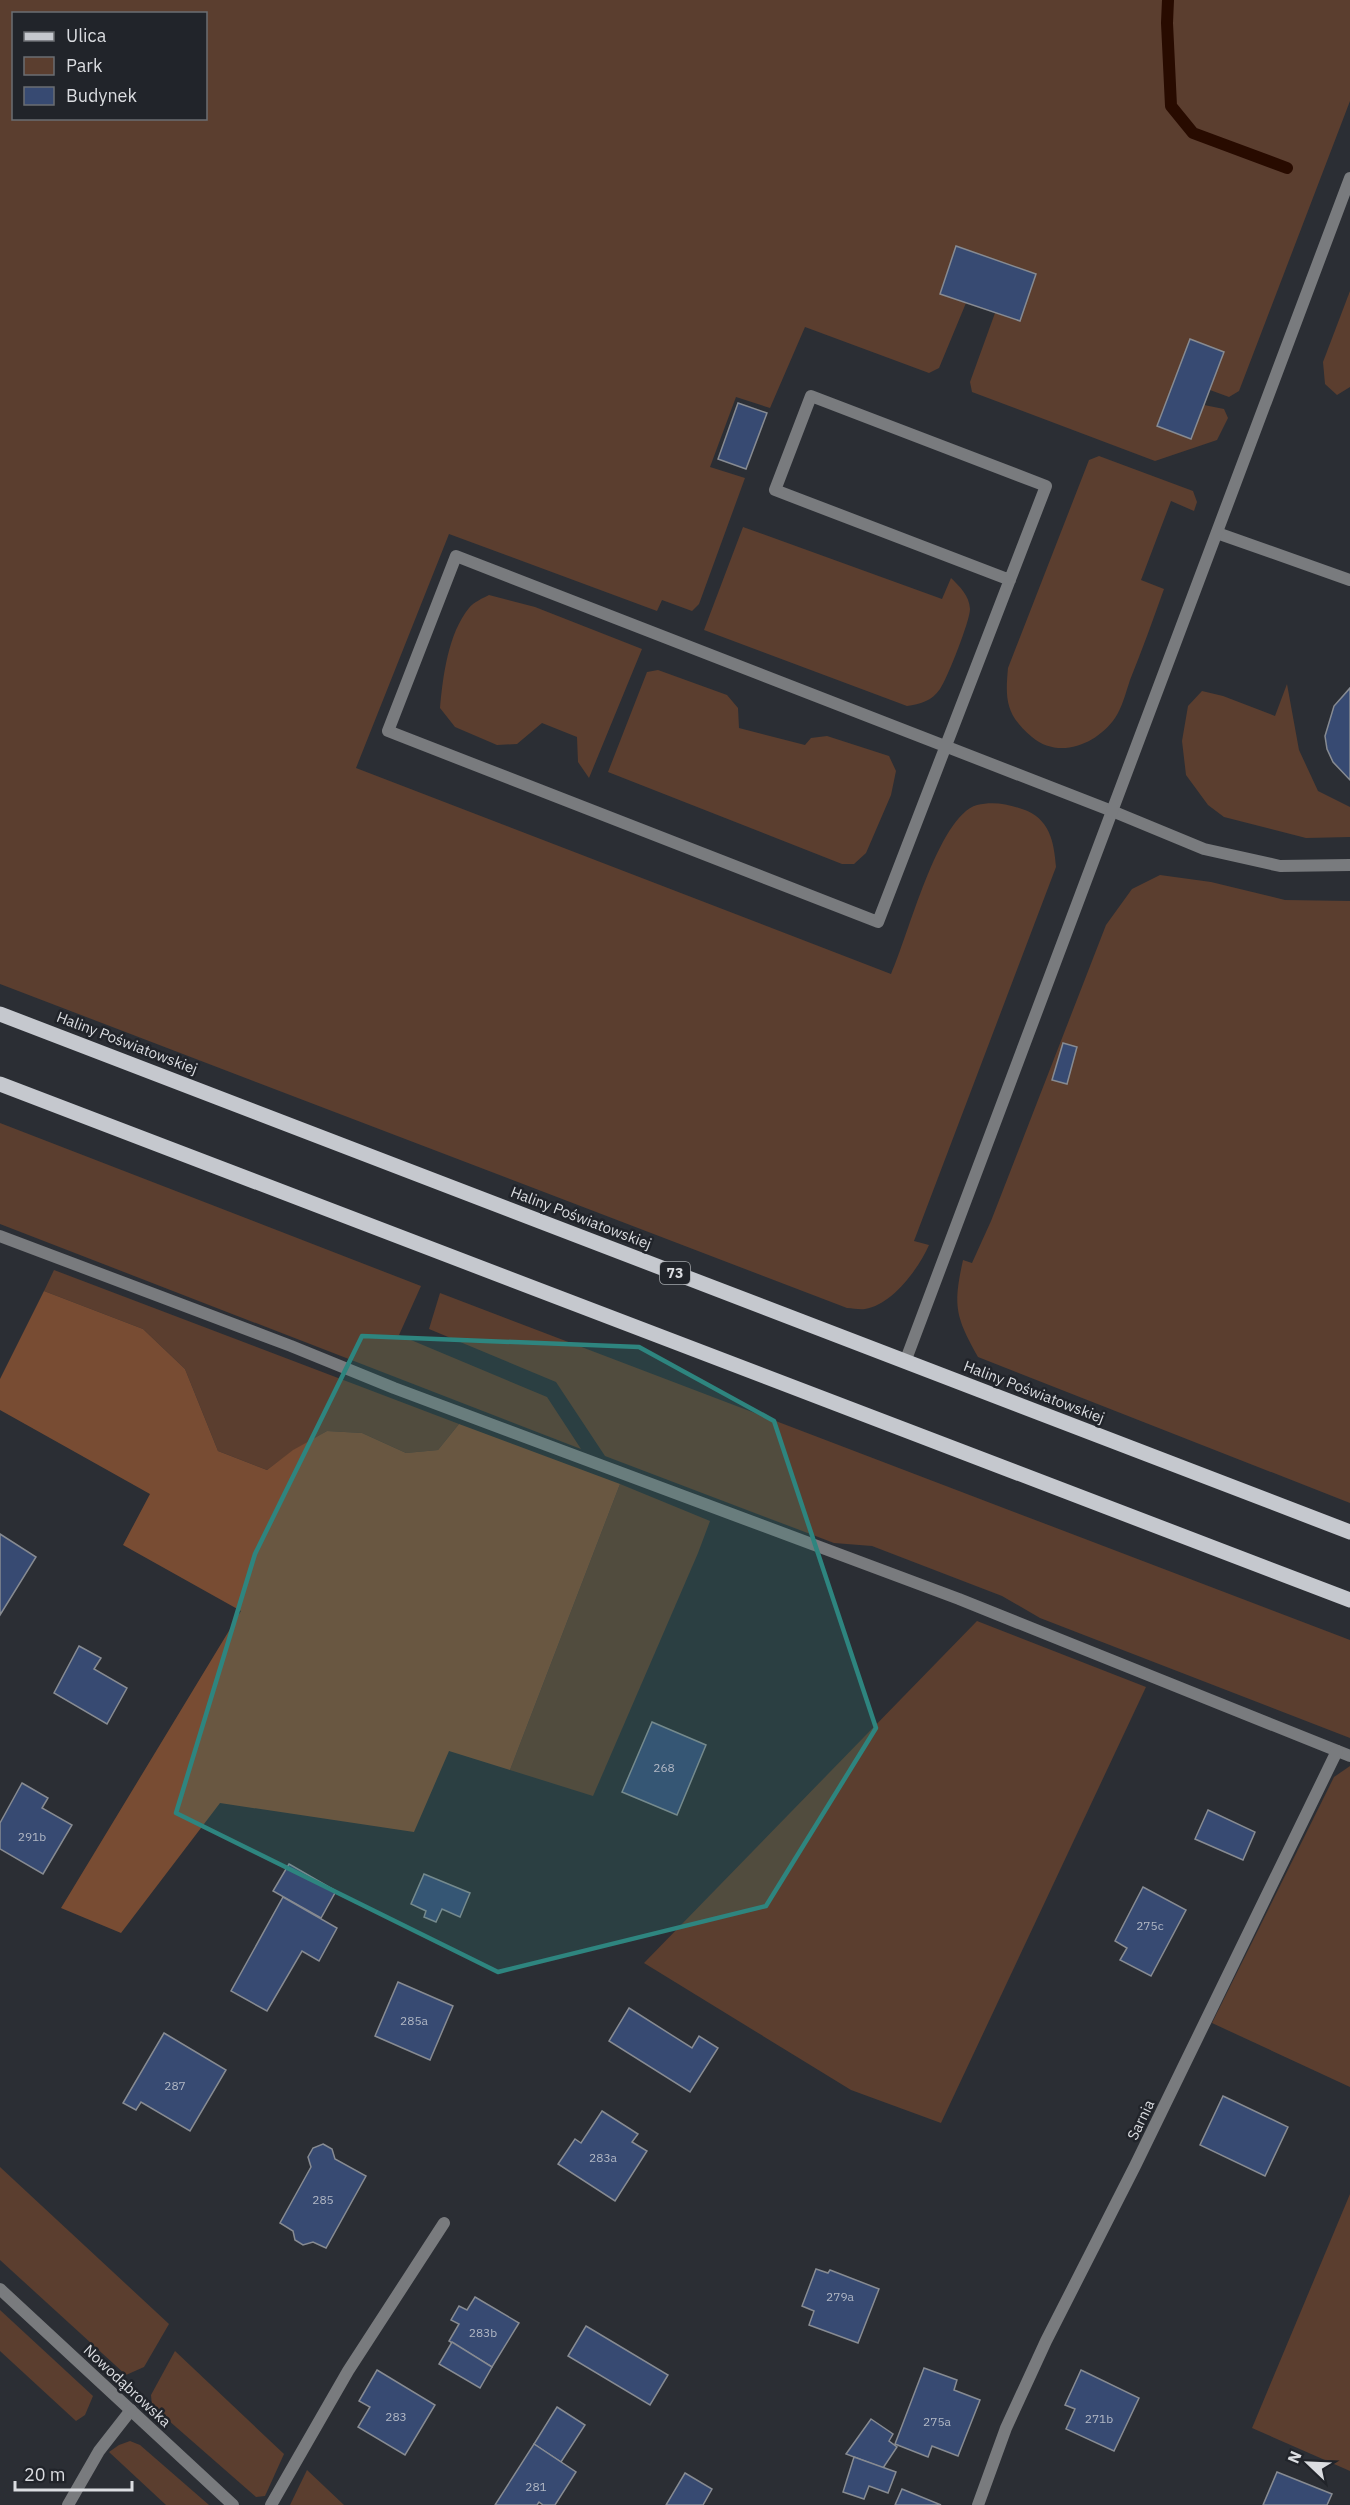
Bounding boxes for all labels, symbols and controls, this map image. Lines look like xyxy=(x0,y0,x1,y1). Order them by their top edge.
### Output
legend xyxy=(12,12,207,120)
text: Ulica xyxy=(66,24,107,47)
text: Park xyxy=(66,54,103,77)
text: Budynek xyxy=(66,84,138,107)
street label: Haliny Poświatowskiej xyxy=(54,1007,200,1078)
street label: Haliny Poświatowskiej xyxy=(508,1182,654,1253)
road number: 73 xyxy=(660,1262,690,1284)
street label: Haliny Poświatowskiej xyxy=(961,1356,1107,1427)
house number: 268 xyxy=(653,1760,675,1775)
house number: 291b xyxy=(18,1829,46,1844)
house number: 275c xyxy=(1136,1918,1164,1933)
house number: 285a xyxy=(400,2013,429,2028)
house number: 287 xyxy=(164,2078,186,2093)
street label: Sarnia xyxy=(1123,2097,1158,2143)
house number: 283a xyxy=(589,2150,618,2165)
house number: 285 xyxy=(312,2192,334,2207)
house number: 279a xyxy=(826,2289,855,2304)
house number: 283b xyxy=(469,2325,497,2340)
street label: Nowodąbrowska xyxy=(80,2340,175,2431)
house number: 283 xyxy=(385,2409,407,2424)
house number: 271b xyxy=(1085,2411,1113,2426)
house number: 275a xyxy=(923,2414,952,2429)
north arrow xyxy=(1278,2433,1338,2493)
text: N xyxy=(1283,2448,1306,2466)
scale bar xyxy=(15,2454,132,2492)
text: 20 m xyxy=(24,2463,66,2486)
house number: 281 xyxy=(525,2479,547,2494)

